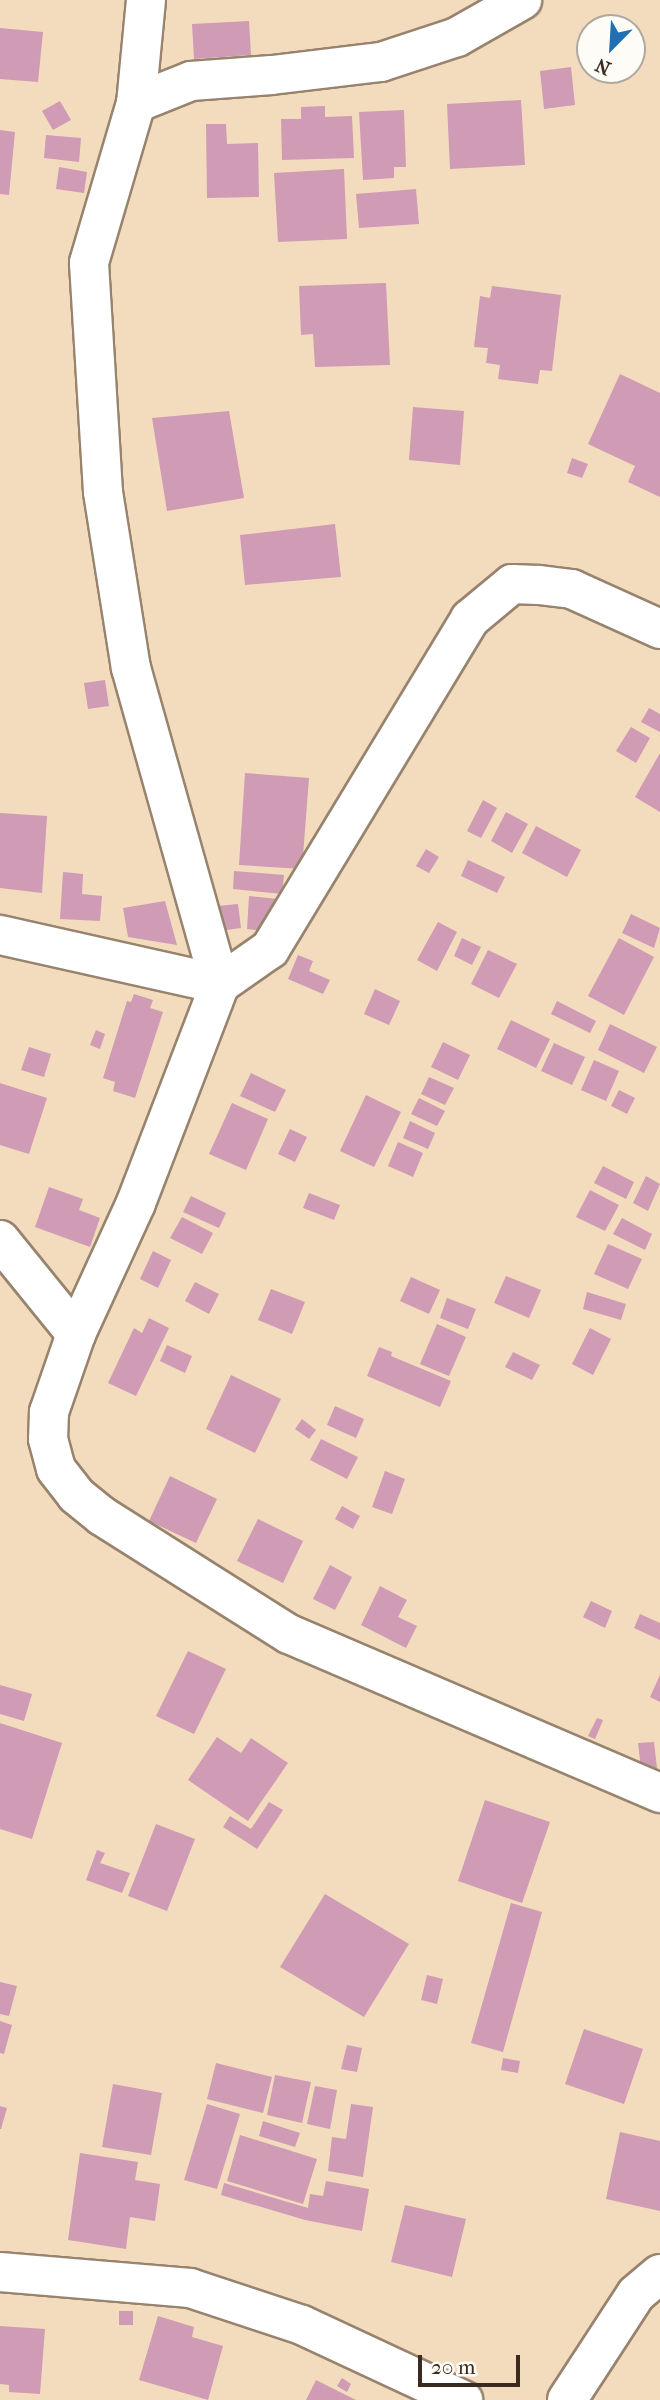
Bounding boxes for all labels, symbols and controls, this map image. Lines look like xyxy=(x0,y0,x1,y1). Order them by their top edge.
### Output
north arrow xyxy=(576,14,646,84)
text: N xyxy=(592,53,614,79)
scale bar xyxy=(422,2340,524,2384)
text: 20 m xyxy=(431,2355,475,2379)

